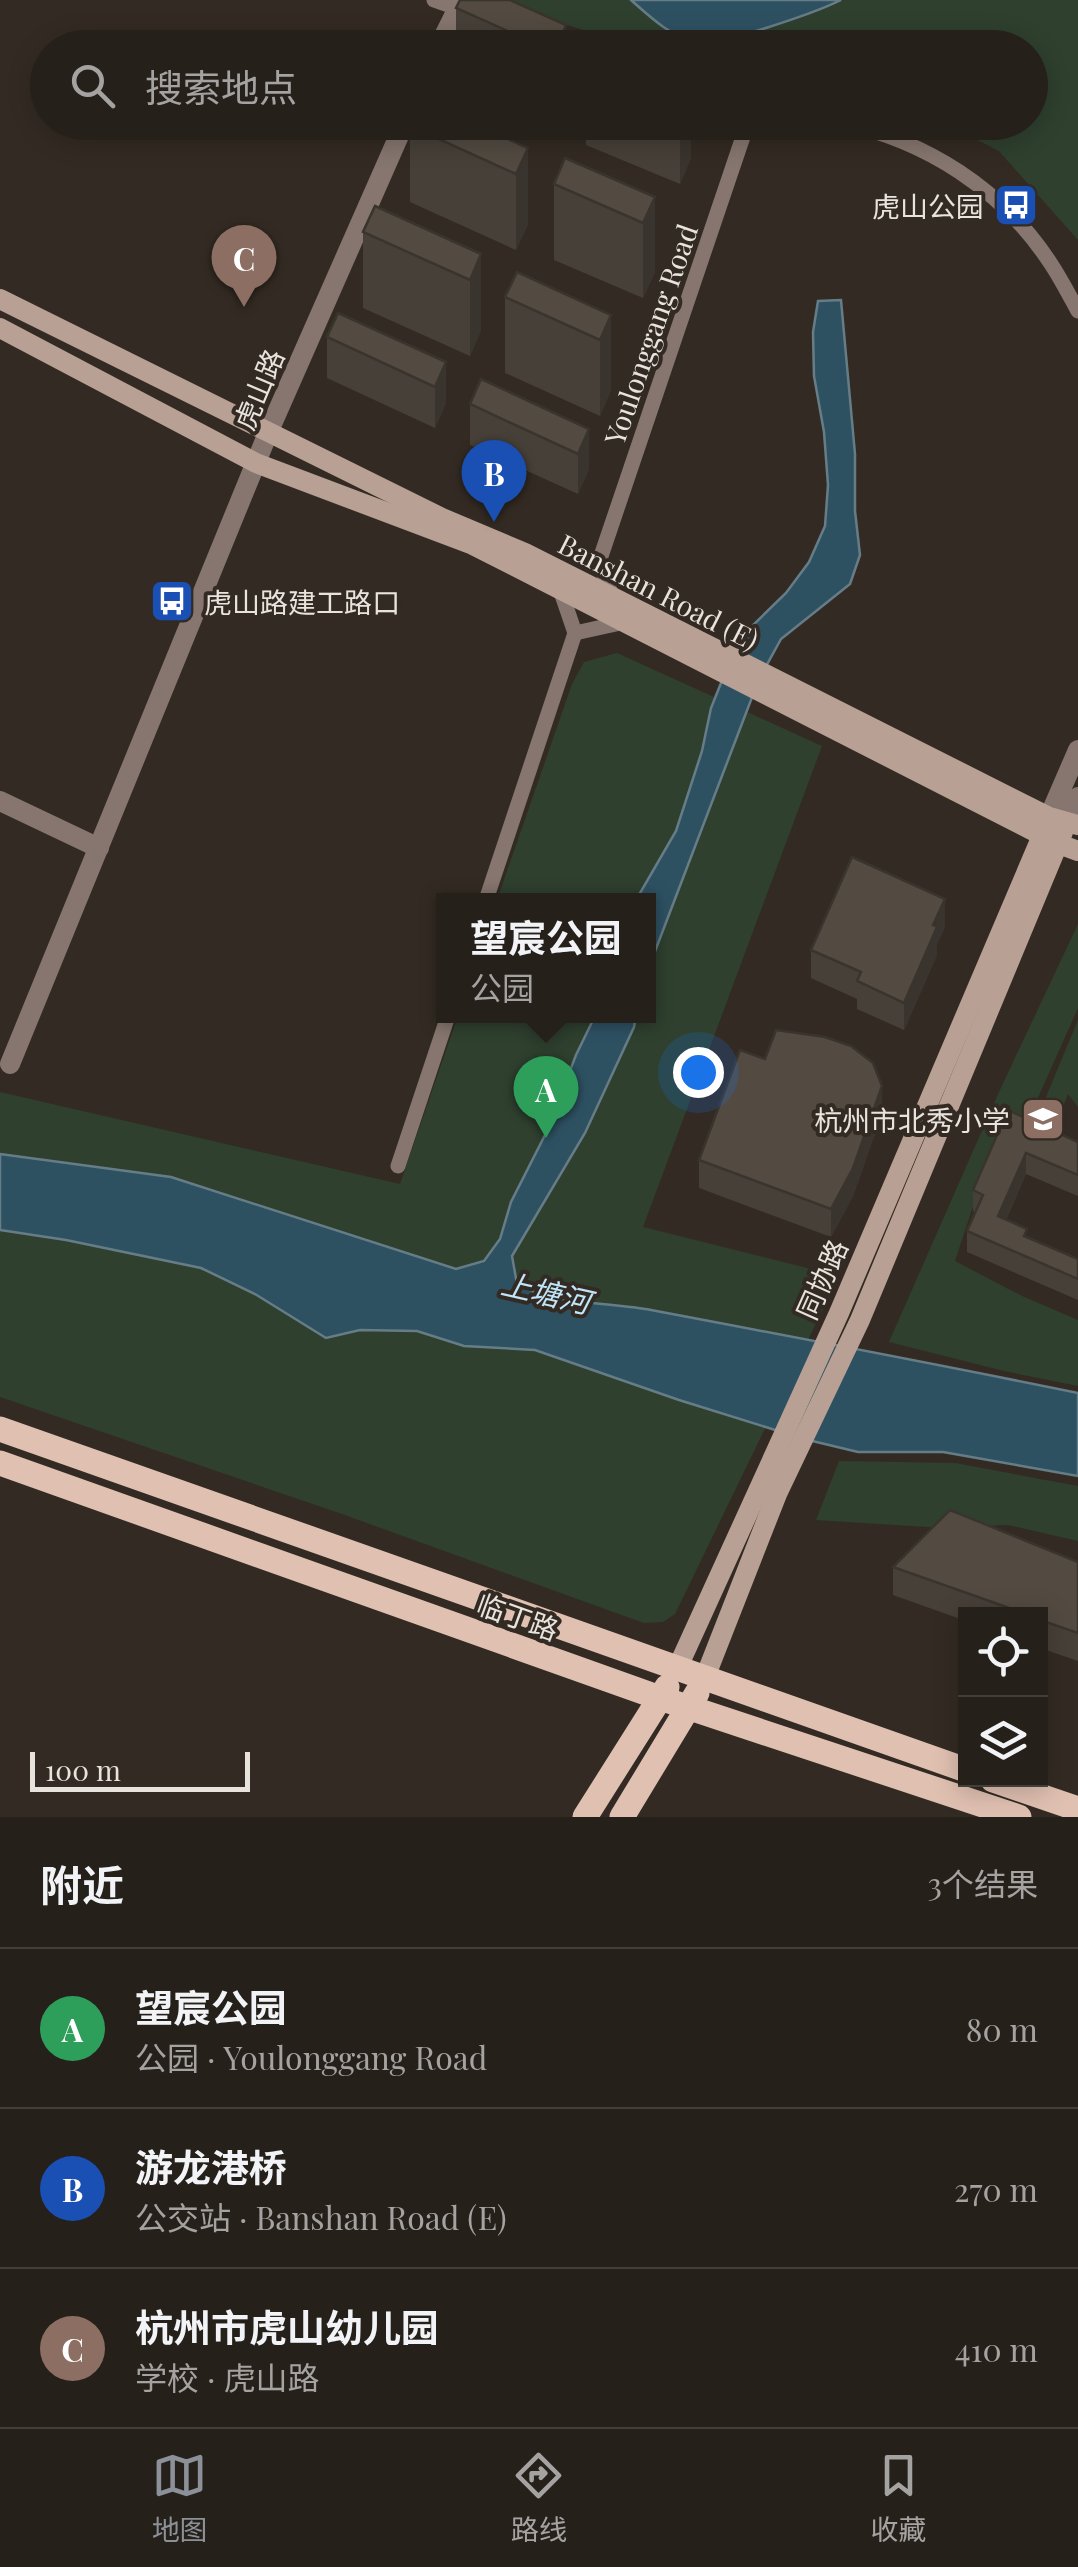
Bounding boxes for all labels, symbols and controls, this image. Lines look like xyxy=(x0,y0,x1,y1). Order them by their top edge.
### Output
search box xyxy=(30,30,1048,140)
icon: search xyxy=(65,58,120,113)
text: 搜索地点 xyxy=(145,61,297,112)
bus stop icon: 虎山公园 xyxy=(993,182,1039,228)
place label: 虎山公园 xyxy=(872,187,984,224)
street label: Youlonggang Road xyxy=(595,219,705,450)
pin: C xyxy=(212,224,276,307)
street label: 虎山路 xyxy=(225,343,291,435)
pin: B xyxy=(462,440,526,522)
street label: Banshan Road (E) xyxy=(553,525,765,657)
bus stop icon: 虎山路建工路口 xyxy=(149,578,195,624)
place label: 虎山路建工路口 xyxy=(204,583,400,620)
popup xyxy=(436,893,656,1023)
text: 望宸公园 xyxy=(470,911,622,962)
text: 公园 xyxy=(470,965,534,1008)
your location xyxy=(673,1047,724,1098)
pin: A xyxy=(514,1056,578,1138)
school or university icon: 杭州市北秀小学 xyxy=(1020,1096,1066,1142)
place label: 杭州市北秀小学 xyxy=(814,1101,1010,1138)
street label: 同协路 xyxy=(787,1233,855,1325)
water label: 上塘河 xyxy=(498,1262,599,1323)
street label: 临丁路 xyxy=(472,1584,564,1648)
map controls xyxy=(958,1607,1048,1787)
button: locate xyxy=(958,1607,1048,1697)
button: layers xyxy=(958,1697,1048,1787)
scale bar xyxy=(30,1747,250,1792)
text: 100 m xyxy=(45,1751,121,1788)
text: 附近 xyxy=(40,1856,124,1912)
text: 3个结果 xyxy=(928,1861,1038,1904)
text: 望宸公园 xyxy=(135,1981,287,2032)
text: A xyxy=(62,2007,83,2050)
text: 80 m xyxy=(966,2007,1038,2050)
text: 公园 · Youlonggang Road xyxy=(135,2035,487,2078)
text: 游龙港桥 xyxy=(135,2141,287,2192)
text: B xyxy=(62,2167,83,2210)
text: 270 m xyxy=(954,2167,1038,2210)
text: 公交站 · Banshan Road (E) xyxy=(135,2195,507,2238)
text: 杭州市虎山幼儿园 xyxy=(135,2301,439,2352)
text: C xyxy=(61,2327,84,2370)
text: 410 m xyxy=(955,2327,1038,2370)
text: 学校 · 虎山路 xyxy=(135,2355,319,2398)
tab: 地图 xyxy=(152,2448,208,2548)
tab: 路线 xyxy=(511,2448,567,2548)
tab: 收藏 xyxy=(870,2448,926,2548)

